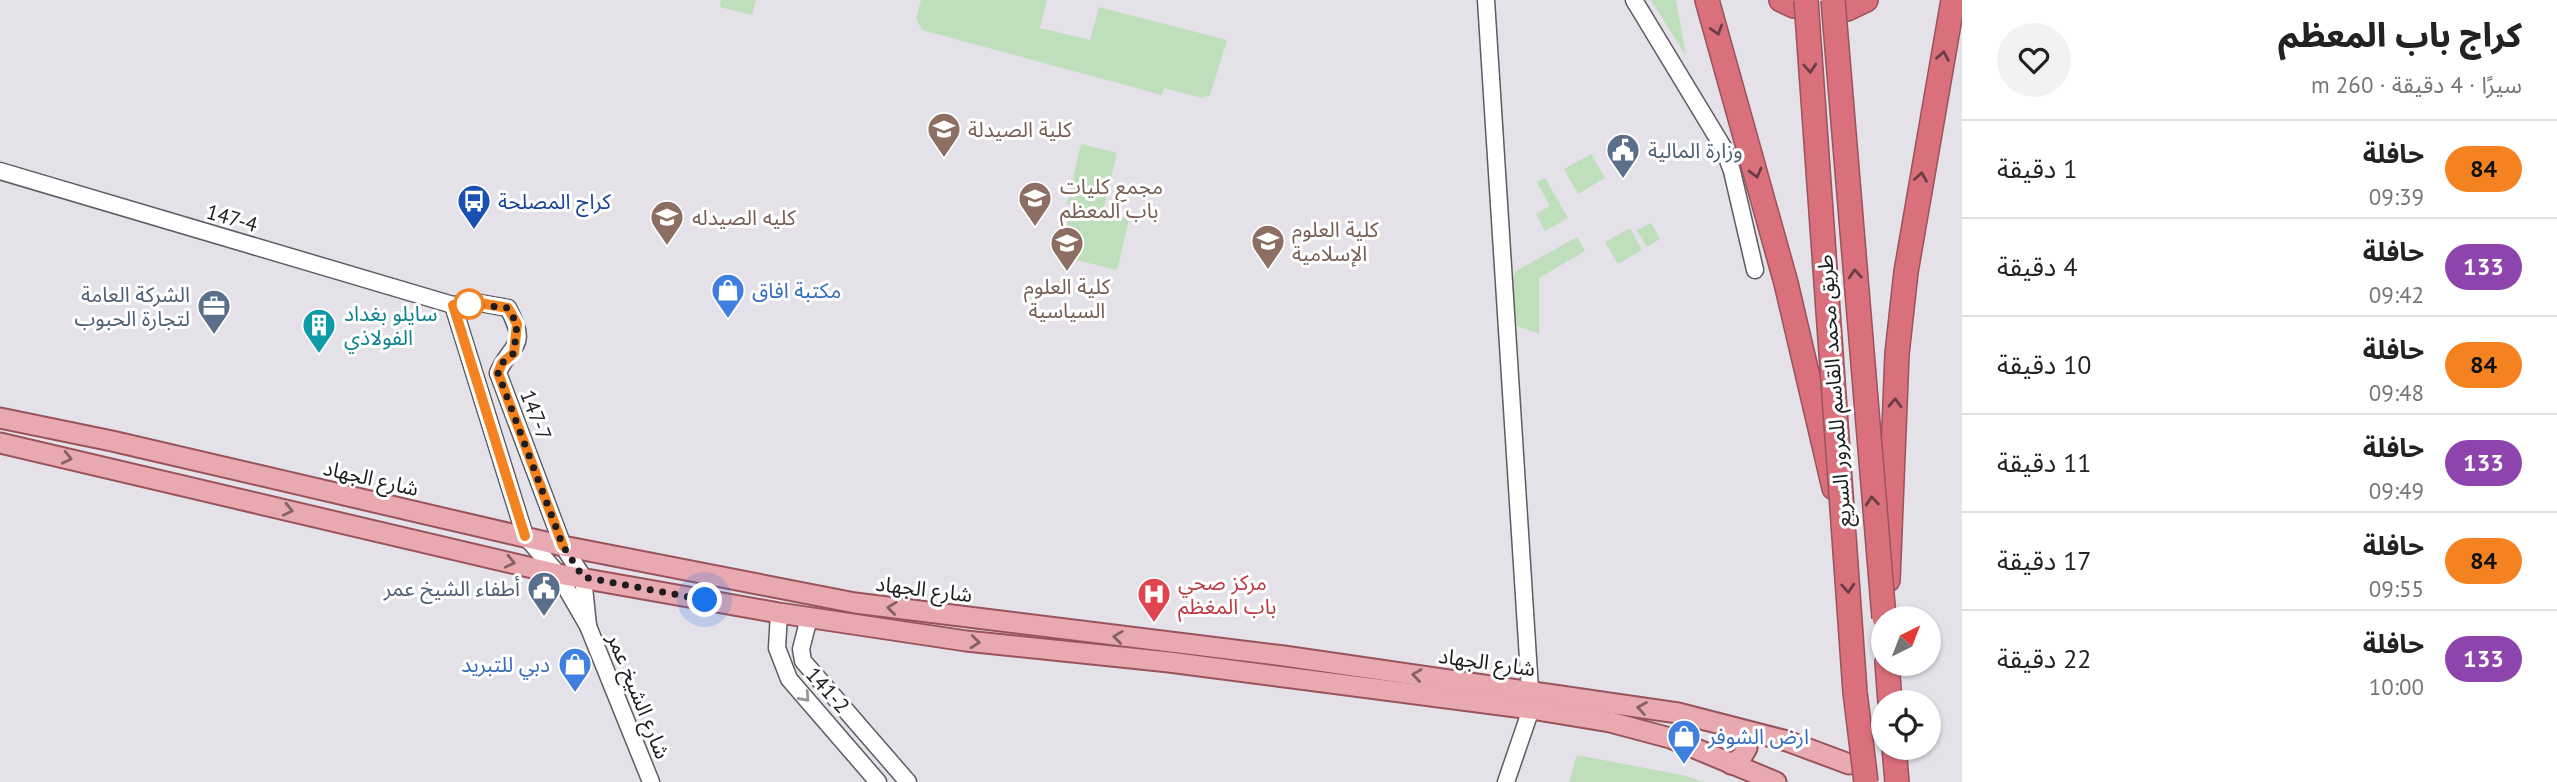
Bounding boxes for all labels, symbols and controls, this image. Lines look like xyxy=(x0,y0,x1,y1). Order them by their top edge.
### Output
text: كراج باب المعظم xyxy=(2278,13,2522,56)
button: heart xyxy=(1997,23,2071,97)
one-way arrow xyxy=(1708,24,1723,36)
one-way arrow xyxy=(1935,50,1950,62)
one-way arrow xyxy=(1802,63,1817,74)
text: سيرًا · 4 دقيقة · 260 m xyxy=(2311,70,2522,99)
school or university icon: كلية الصيدلة xyxy=(925,110,963,159)
place label: كلية الصيدلة xyxy=(968,116,1072,143)
public building icon: وزارة المالية xyxy=(1604,131,1642,180)
place label: وزارة المالية xyxy=(1648,137,1743,164)
text: حافلة xyxy=(2363,137,2424,170)
text: 1 دقيقة xyxy=(1997,152,2077,185)
text: 84 xyxy=(2470,153,2497,184)
one-way arrow xyxy=(1748,167,1762,179)
one-way arrow xyxy=(1913,171,1928,183)
place label: مجمع كليات باب المعظم xyxy=(1060,173,1163,226)
school or university icon: مجمع كليات باب المعظم xyxy=(1016,179,1054,228)
bus stop icon: كراج المصلحة xyxy=(455,182,493,231)
text: 09:39 xyxy=(2369,182,2424,211)
place label: كراج المصلحة xyxy=(498,188,611,217)
street label: 147-4 xyxy=(203,198,261,238)
school or university icon: كليه الصيدله xyxy=(648,198,686,247)
place label: كليه الصيدله xyxy=(692,204,796,231)
place label: كلية العلوم الإسلامية xyxy=(1292,216,1379,267)
school or university icon: كلية العلوم الإسلامية xyxy=(1249,222,1287,271)
school or university icon: كلية العلوم السياسية xyxy=(1048,224,1086,273)
text: حافلة xyxy=(2363,235,2424,268)
text: 4 دقيقة xyxy=(1997,250,2077,283)
text: 133 xyxy=(2463,251,2504,282)
street label: طريق محمد القاسم للمرور السريع xyxy=(1811,254,1859,528)
one-way arrow xyxy=(1848,268,1863,279)
shop icon: مكتبة افاق xyxy=(709,271,747,320)
place label: كلية العلوم السياسية xyxy=(1024,273,1111,324)
place label: مكتبة افاق xyxy=(752,277,841,304)
text: 09:42 xyxy=(2369,280,2424,309)
place label: الشركة العامة لتجارة الحبوب xyxy=(74,281,190,332)
office icon: الشركة العامة لتجارة الحبوب xyxy=(195,287,233,336)
unlabelled marker xyxy=(454,289,484,319)
place label: سايلو بغداد الفولاذي xyxy=(344,300,437,353)
building icon: سايلو بغداد الفولاذي xyxy=(300,306,338,355)
text: حافلة xyxy=(2363,333,2424,366)
text: 10 دقيقة xyxy=(1997,348,2092,381)
text: 84 xyxy=(2470,349,2497,380)
text: 09:48 xyxy=(2369,378,2424,407)
street label: 147-7 xyxy=(514,386,558,444)
one-way arrow xyxy=(1887,397,1903,407)
text: حافلة xyxy=(2363,431,2424,464)
text: 11 دقيقة xyxy=(1997,446,2092,479)
text: 133 xyxy=(2463,447,2504,478)
one-way arrow xyxy=(61,450,73,464)
street label: شارع الجهاد xyxy=(320,454,421,504)
text: 09:49 xyxy=(2369,476,2424,505)
one-way arrow xyxy=(1865,495,1880,506)
one-way arrow xyxy=(282,502,294,516)
text: حافلة xyxy=(2363,529,2424,562)
text: 17 دقيقة xyxy=(1997,544,2092,577)
text: 84 xyxy=(2470,545,2497,576)
one-way arrow xyxy=(503,554,515,568)
public building icon: أطفاء الشيخ عمر xyxy=(525,569,563,618)
place label: مركز صحي باب المغظم xyxy=(1178,569,1276,622)
street label: شارع الجهاد xyxy=(874,570,974,610)
text: 09:55 xyxy=(2369,574,2424,603)
place label: أطفاء الشيخ عمر xyxy=(383,575,520,604)
hospital icon: مركز صحي باب المغظم xyxy=(1135,575,1173,624)
your location xyxy=(687,582,722,617)
one-way arrow xyxy=(1840,583,1855,594)
one-way arrow xyxy=(886,601,898,616)
north arrow xyxy=(1871,606,1941,676)
map controls xyxy=(1871,606,1941,760)
text: حافلة xyxy=(2363,627,2424,660)
street label: شارع الشيخ عمر xyxy=(599,628,676,763)
one-way arrow xyxy=(1112,629,1124,644)
one-way arrow xyxy=(970,634,981,649)
street label: شارع الجهاد xyxy=(1437,642,1537,684)
text: 22 دقيقة xyxy=(1997,642,2092,675)
text: 133 xyxy=(2463,643,2504,674)
shop icon: دبي للتبريد xyxy=(556,645,594,694)
place label: دبي للتبريد xyxy=(461,651,550,680)
street label: 141-2 xyxy=(800,661,856,719)
one-way arrow xyxy=(1411,667,1422,682)
text: 10:00 xyxy=(2369,672,2424,701)
one-way arrow xyxy=(797,689,810,702)
button: locate xyxy=(1871,690,1941,760)
one-way arrow xyxy=(1636,701,1648,716)
shop icon: ارض الشوفر xyxy=(1665,717,1703,766)
place label: ارض الشوفر xyxy=(1707,723,1809,750)

